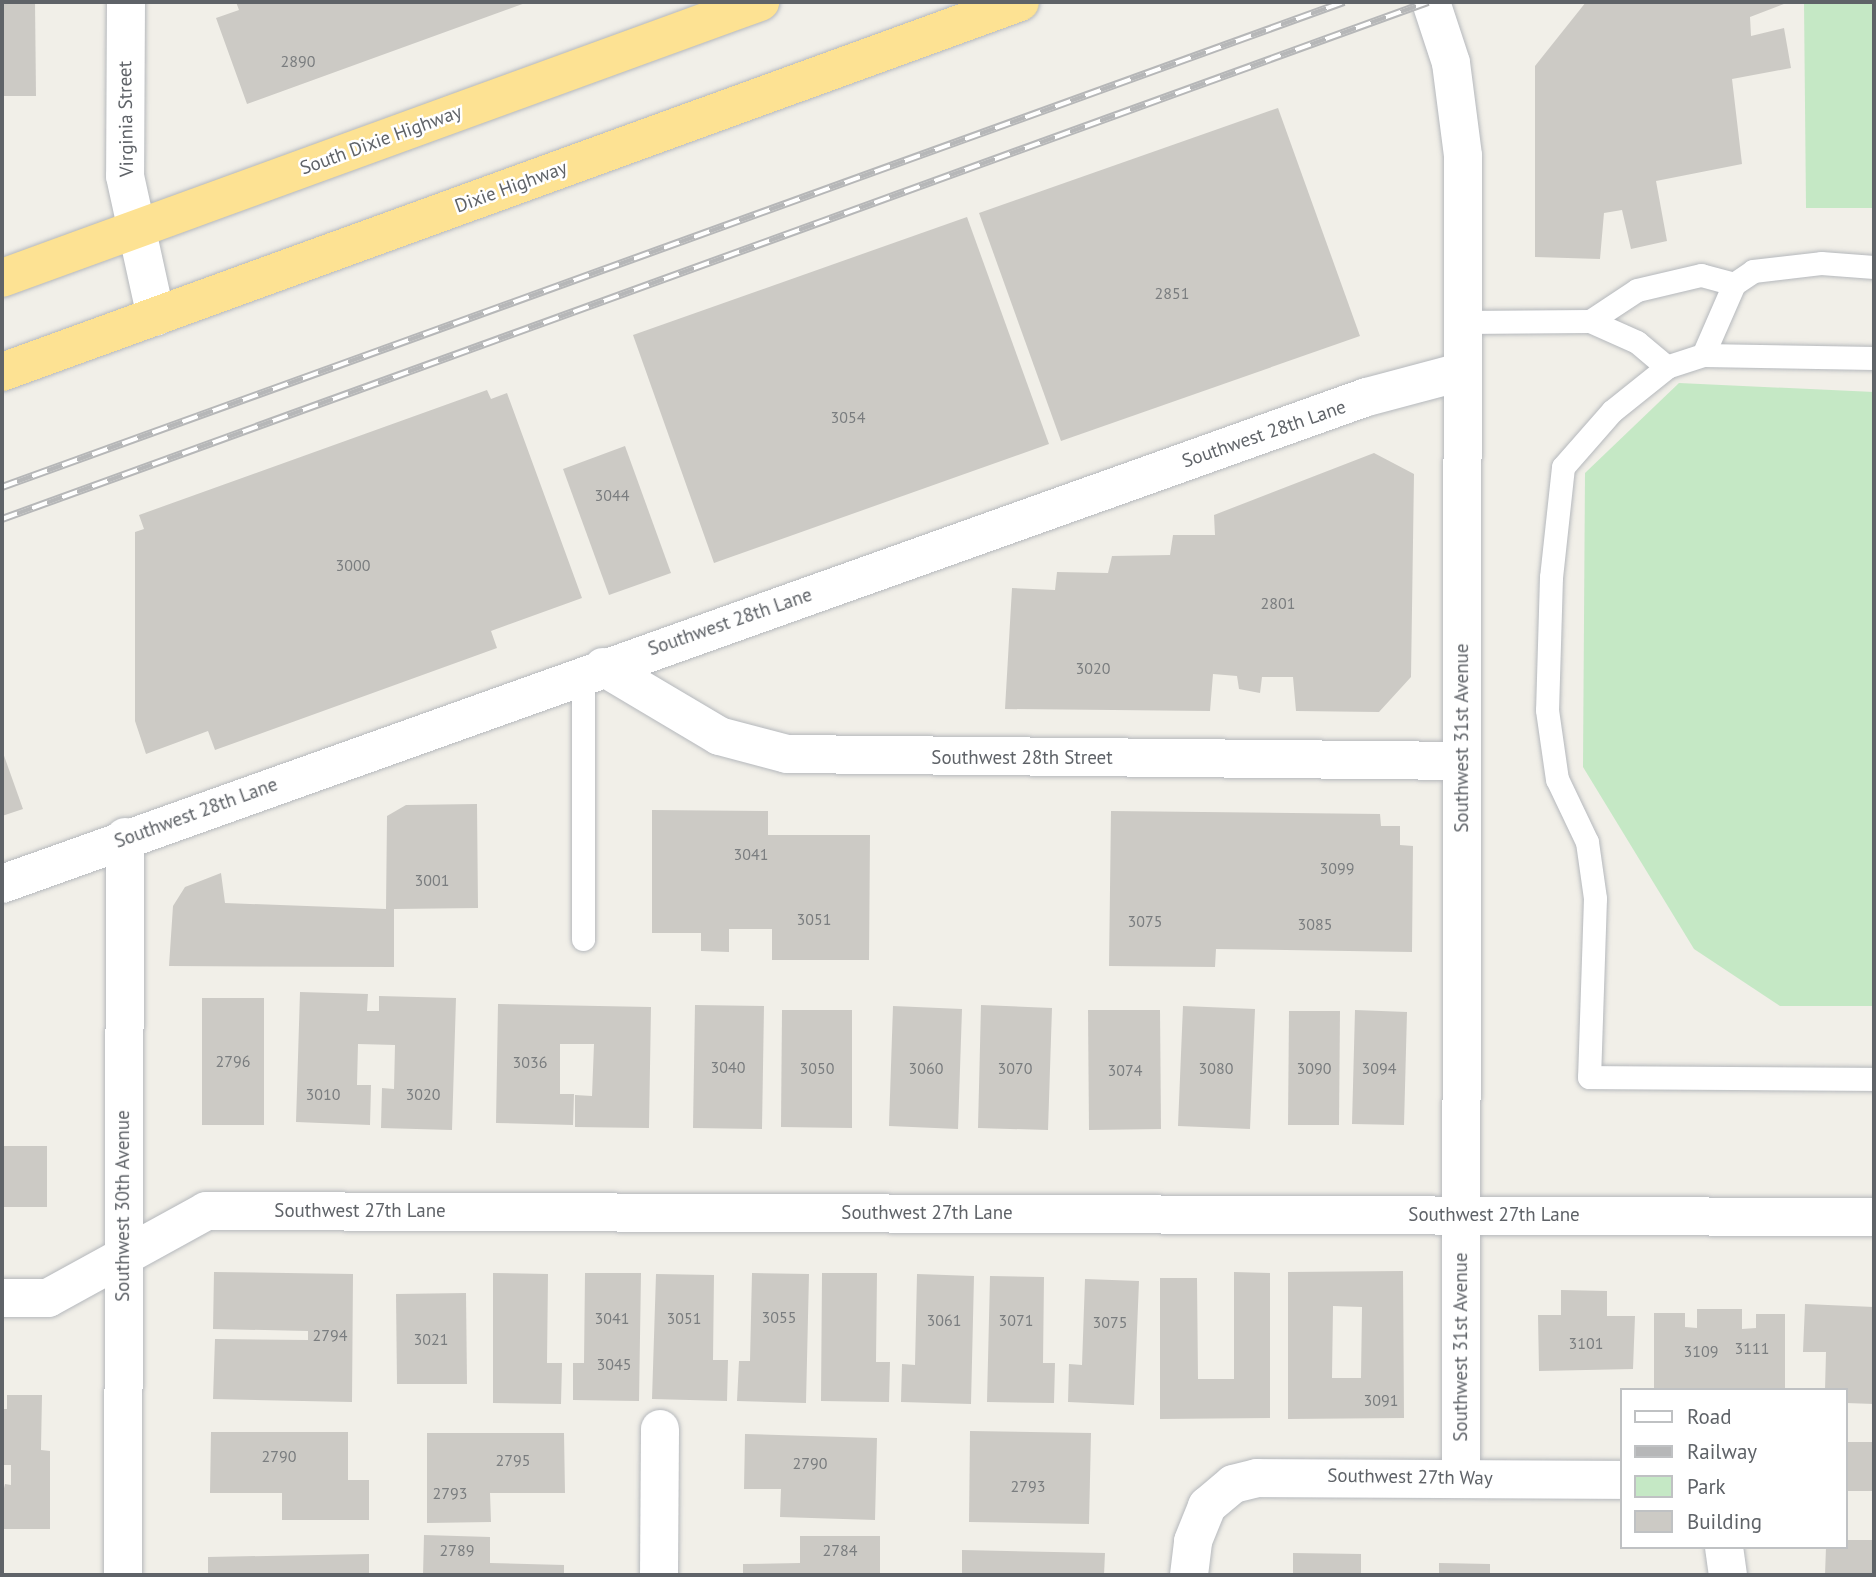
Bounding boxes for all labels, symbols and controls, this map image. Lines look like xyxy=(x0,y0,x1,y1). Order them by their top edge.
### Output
house number: 2890 xyxy=(281,51,315,71)
street label: Virginia Street xyxy=(114,61,138,177)
street label: South Dixie Highway xyxy=(297,100,465,180)
street label: Dixie Highway xyxy=(452,156,570,218)
house number: 2851 xyxy=(1155,283,1189,303)
street label: Southwest 28th Lane xyxy=(1179,395,1349,473)
house number: 3054 xyxy=(831,407,865,427)
house number: 3044 xyxy=(595,485,629,505)
house number: 3000 xyxy=(336,555,370,575)
street label: Southwest 28th Lane xyxy=(645,583,815,661)
house number: 2801 xyxy=(1261,593,1295,613)
street label: Southwest 31st Avenue xyxy=(1451,643,1473,833)
house number: 3020 xyxy=(1076,658,1110,678)
street label: Southwest 28th Street xyxy=(931,747,1113,769)
street label: Southwest 28th Lane xyxy=(111,773,281,853)
house number: 3041 xyxy=(734,844,768,864)
house number: 3099 xyxy=(1320,858,1354,878)
house number: 3001 xyxy=(415,870,449,890)
house number: 3051 xyxy=(797,909,831,929)
house number: 3075 xyxy=(1128,911,1162,931)
house number: 3085 xyxy=(1298,914,1332,934)
house number: 2796 xyxy=(216,1051,250,1071)
house number: 3036 xyxy=(513,1052,547,1072)
house number: 3040 xyxy=(711,1057,745,1077)
house number: 3050 xyxy=(800,1058,834,1078)
house number: 3060 xyxy=(909,1058,943,1078)
house number: 3070 xyxy=(998,1058,1032,1078)
house number: 3080 xyxy=(1199,1058,1233,1078)
house number: 3090 xyxy=(1297,1058,1331,1078)
house number: 3094 xyxy=(1362,1058,1396,1078)
house number: 3074 xyxy=(1108,1060,1142,1080)
house number: 3010 xyxy=(306,1084,340,1104)
house number: 3020 xyxy=(406,1084,440,1104)
street label: Southwest 30th Avenue xyxy=(112,1110,134,1302)
street label: Southwest 27th Lane xyxy=(274,1200,446,1222)
street label: Southwest 27th Lane xyxy=(841,1202,1013,1224)
street label: Southwest 27th Lane xyxy=(1408,1204,1580,1226)
street label: Southwest 31st Avenue xyxy=(1450,1252,1472,1442)
house number: 3055 xyxy=(762,1307,796,1327)
house number: 3041 xyxy=(595,1308,629,1328)
house number: 3051 xyxy=(667,1308,701,1328)
house number: 3061 xyxy=(927,1310,961,1330)
house number: 3071 xyxy=(999,1310,1033,1330)
house number: 3075 xyxy=(1093,1312,1127,1332)
house number: 2794 xyxy=(313,1325,347,1345)
house number: 3021 xyxy=(414,1329,448,1349)
house number: 3101 xyxy=(1569,1333,1603,1353)
house number: 3111 xyxy=(1735,1338,1769,1358)
house number: 3109 xyxy=(1684,1341,1718,1361)
house number: 3045 xyxy=(597,1354,631,1374)
legend xyxy=(1620,1388,1848,1549)
house number: 3091 xyxy=(1364,1390,1398,1410)
text: Road xyxy=(1687,1403,1731,1430)
text: Railway xyxy=(1687,1438,1757,1465)
house number: 2790 xyxy=(262,1446,296,1466)
house number: 2795 xyxy=(496,1450,530,1470)
house number: 2790 xyxy=(793,1453,827,1473)
street label: Southwest 27th Way xyxy=(1327,1464,1493,1490)
text: Park xyxy=(1687,1473,1726,1500)
house number: 2793 xyxy=(1011,1476,1045,1496)
house number: 2793 xyxy=(433,1483,467,1503)
text: Building xyxy=(1687,1508,1762,1535)
house number: 2789 xyxy=(440,1540,474,1560)
house number: 2784 xyxy=(823,1540,857,1560)

